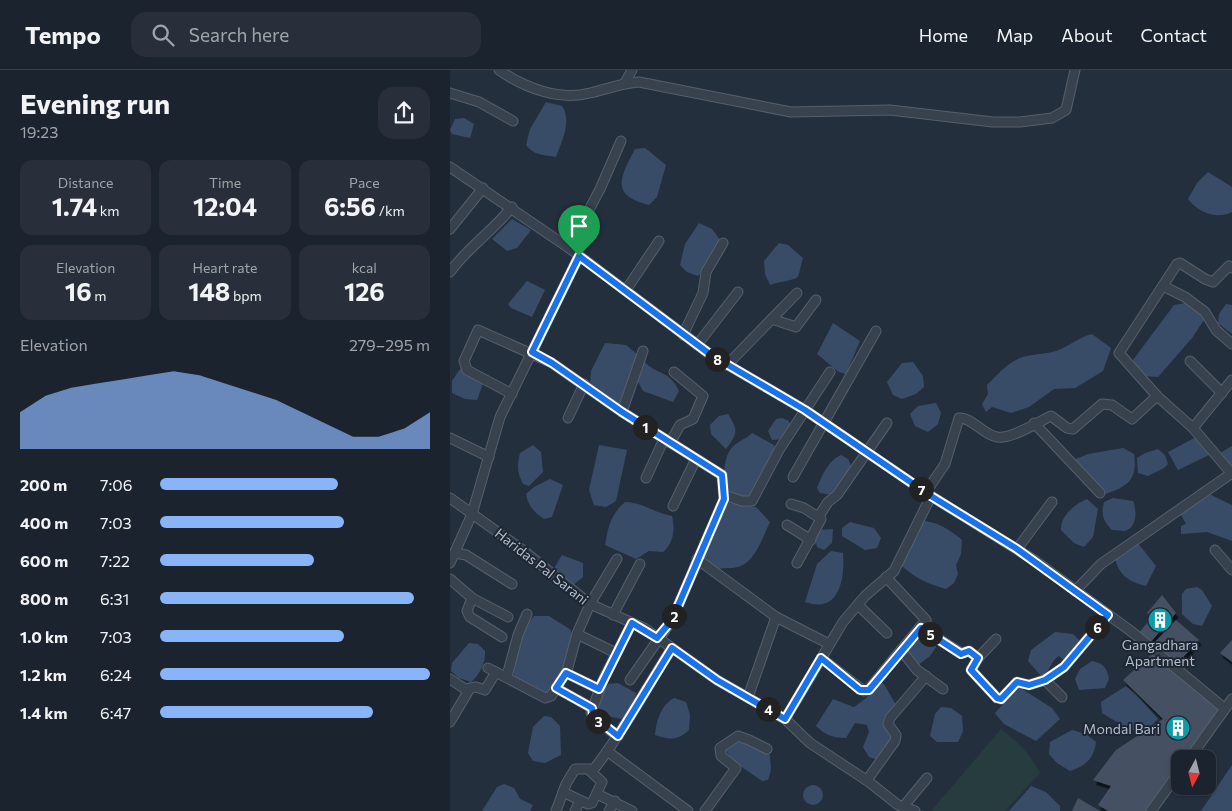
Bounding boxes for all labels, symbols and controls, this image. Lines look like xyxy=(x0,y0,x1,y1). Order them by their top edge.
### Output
search box xyxy=(131,12,481,57)
text: Tempo xyxy=(25,20,101,49)
icon: search xyxy=(149,21,177,49)
text: Search here xyxy=(189,23,289,46)
text: Home xyxy=(919,24,968,46)
text: Map xyxy=(996,24,1033,46)
text: About xyxy=(1061,24,1113,46)
text: Contact xyxy=(1141,24,1207,46)
text: Evening run xyxy=(20,86,170,120)
button: share xyxy=(378,87,430,139)
text: 19:23 xyxy=(20,122,58,141)
text: Distance xyxy=(58,174,113,191)
text: Time xyxy=(209,174,241,191)
text: Pace xyxy=(349,174,380,191)
text: 1.74 xyxy=(52,191,97,221)
text: 12:04 xyxy=(193,191,257,221)
text: 6:56 xyxy=(324,191,376,221)
text: km xyxy=(97,202,120,219)
text: /km xyxy=(376,202,405,219)
pin xyxy=(558,205,600,256)
icon: arrive xyxy=(565,212,593,240)
text: Elevation xyxy=(56,259,115,276)
text: Heart rate xyxy=(192,259,258,276)
text: kcal xyxy=(352,259,377,276)
text: 16 xyxy=(65,276,92,306)
text: 148 xyxy=(188,276,230,306)
text: 126 xyxy=(344,276,385,306)
text: m xyxy=(92,287,106,304)
text: bpm xyxy=(230,287,262,304)
text: Elevation xyxy=(20,335,88,354)
text: 279–295 m xyxy=(349,335,430,354)
pin: 8 xyxy=(704,346,730,372)
text: 8 xyxy=(713,351,722,368)
pin: 1 xyxy=(632,414,658,440)
text: 1 xyxy=(642,419,649,436)
text: 200 m xyxy=(20,475,67,494)
text: 7:06 xyxy=(100,475,132,494)
pin: 7 xyxy=(908,476,934,502)
text: 7 xyxy=(918,481,925,498)
text: 400 m xyxy=(20,513,68,532)
text: 7:03 xyxy=(100,513,132,532)
street label: Haridas Pal Sarani xyxy=(492,524,592,608)
text: 600 m xyxy=(20,551,68,570)
text: 7:22 xyxy=(100,551,130,570)
text: 800 m xyxy=(20,589,68,608)
text: 6:31 xyxy=(100,589,129,608)
pin: 2 xyxy=(662,604,686,628)
building icon: Gangadhara Apartment xyxy=(1147,607,1173,633)
text: 2 xyxy=(671,608,678,625)
pin: 6 xyxy=(1084,614,1110,640)
text: 6 xyxy=(1093,619,1102,636)
pin: 5 xyxy=(918,622,942,646)
text: 5 xyxy=(926,626,935,643)
text: 1.0 km xyxy=(20,627,68,646)
text: 7:03 xyxy=(100,627,132,646)
place label: Gangadhara Apartment xyxy=(1122,636,1198,669)
text: 1.2 km xyxy=(20,665,67,684)
text: 6:24 xyxy=(100,665,132,684)
pin: 4 xyxy=(756,696,780,722)
text: 4 xyxy=(764,701,773,718)
text: 1.4 km xyxy=(20,703,67,722)
text: 6:47 xyxy=(100,703,131,722)
pin: 3 xyxy=(586,708,610,734)
text: 3 xyxy=(594,713,603,730)
building icon: Mondal Bari xyxy=(1165,715,1191,741)
place label: Mondal Bari xyxy=(1083,720,1160,737)
north arrow xyxy=(1171,750,1216,795)
map controls xyxy=(1171,750,1216,795)

